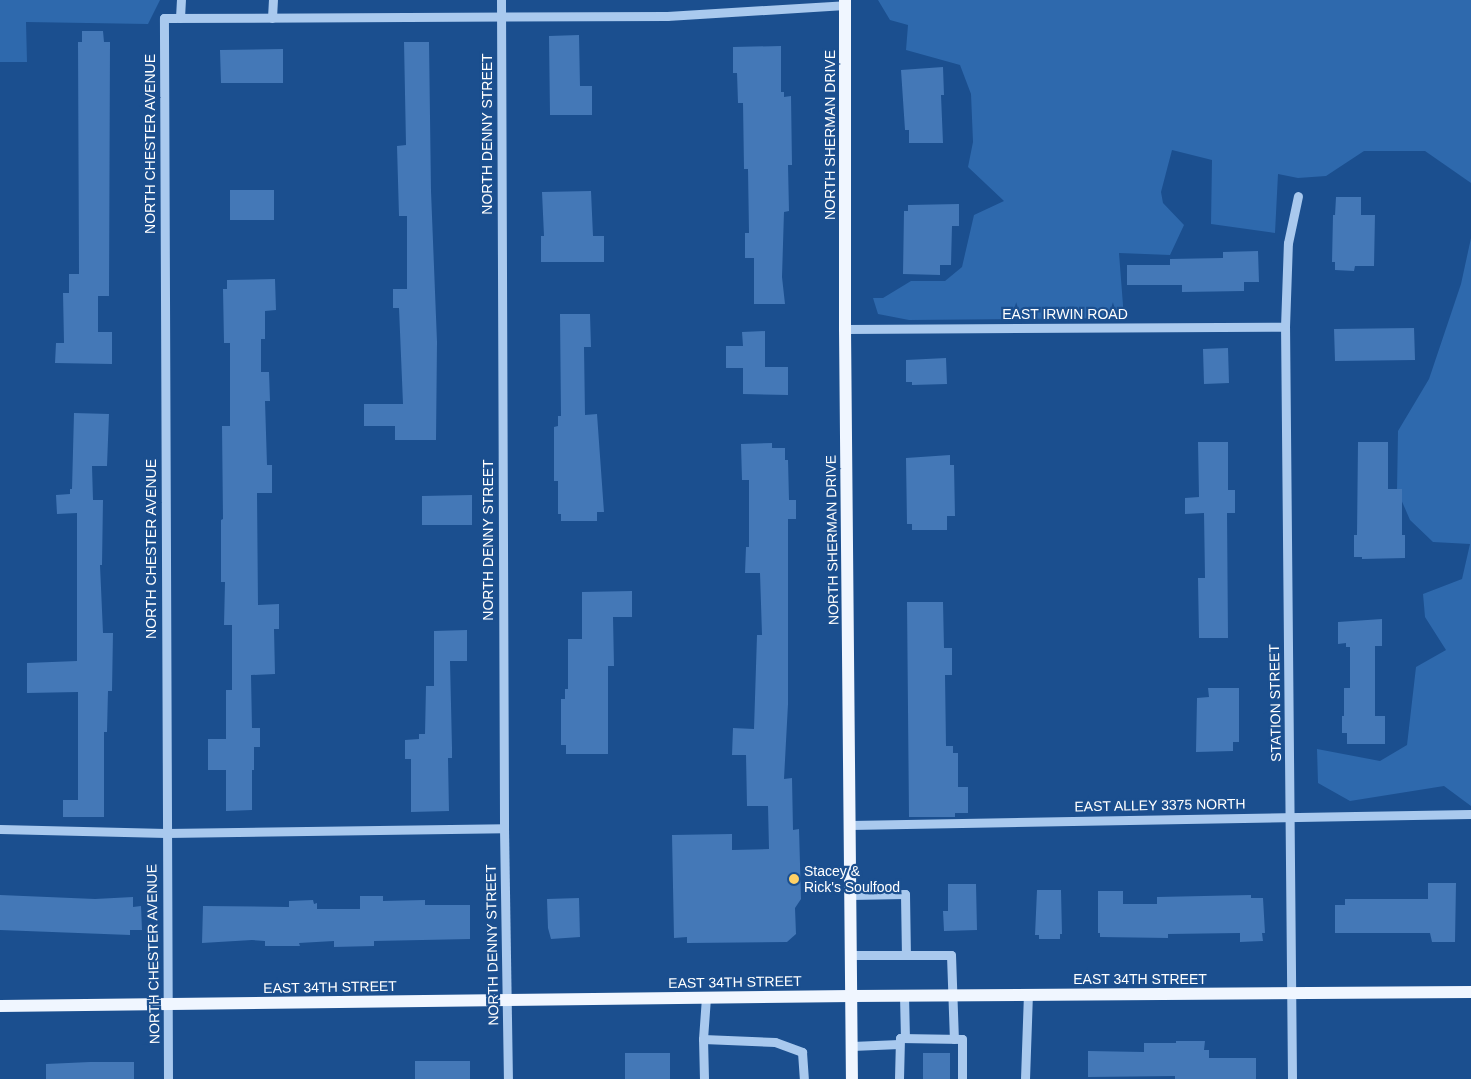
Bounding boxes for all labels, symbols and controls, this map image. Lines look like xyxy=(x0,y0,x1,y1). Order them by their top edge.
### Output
street label: NORTH SHERMAN DRIVE xyxy=(822,50,838,220)
street label: NORTH DENNY STREET xyxy=(479,53,495,215)
street label: NORTH CHESTER AVENUE xyxy=(142,54,158,234)
street label: EAST IRWIN ROAD xyxy=(1002,306,1128,322)
street label: NORTH SHERMAN DRIVE xyxy=(822,455,842,625)
street label: NORTH CHESTER AVENUE xyxy=(143,459,159,639)
street label: NORTH DENNY STREET xyxy=(480,459,496,621)
street label: STATION STREET xyxy=(1266,644,1284,762)
street label: EAST ALLEY 3375 NORTH xyxy=(1074,795,1246,815)
place label: Stacey & Rick's Soulfood xyxy=(804,863,900,896)
street label: NORTH CHESTER AVENUE xyxy=(143,864,163,1044)
street label: NORTH DENNY STREET xyxy=(482,864,502,1026)
marker: Stacey & Rick's Soulfood xyxy=(788,873,800,885)
street label: EAST 34TH STREET xyxy=(1073,971,1207,987)
street label: EAST 34TH STREET xyxy=(668,972,802,992)
street label: EAST 34TH STREET xyxy=(263,977,397,997)

